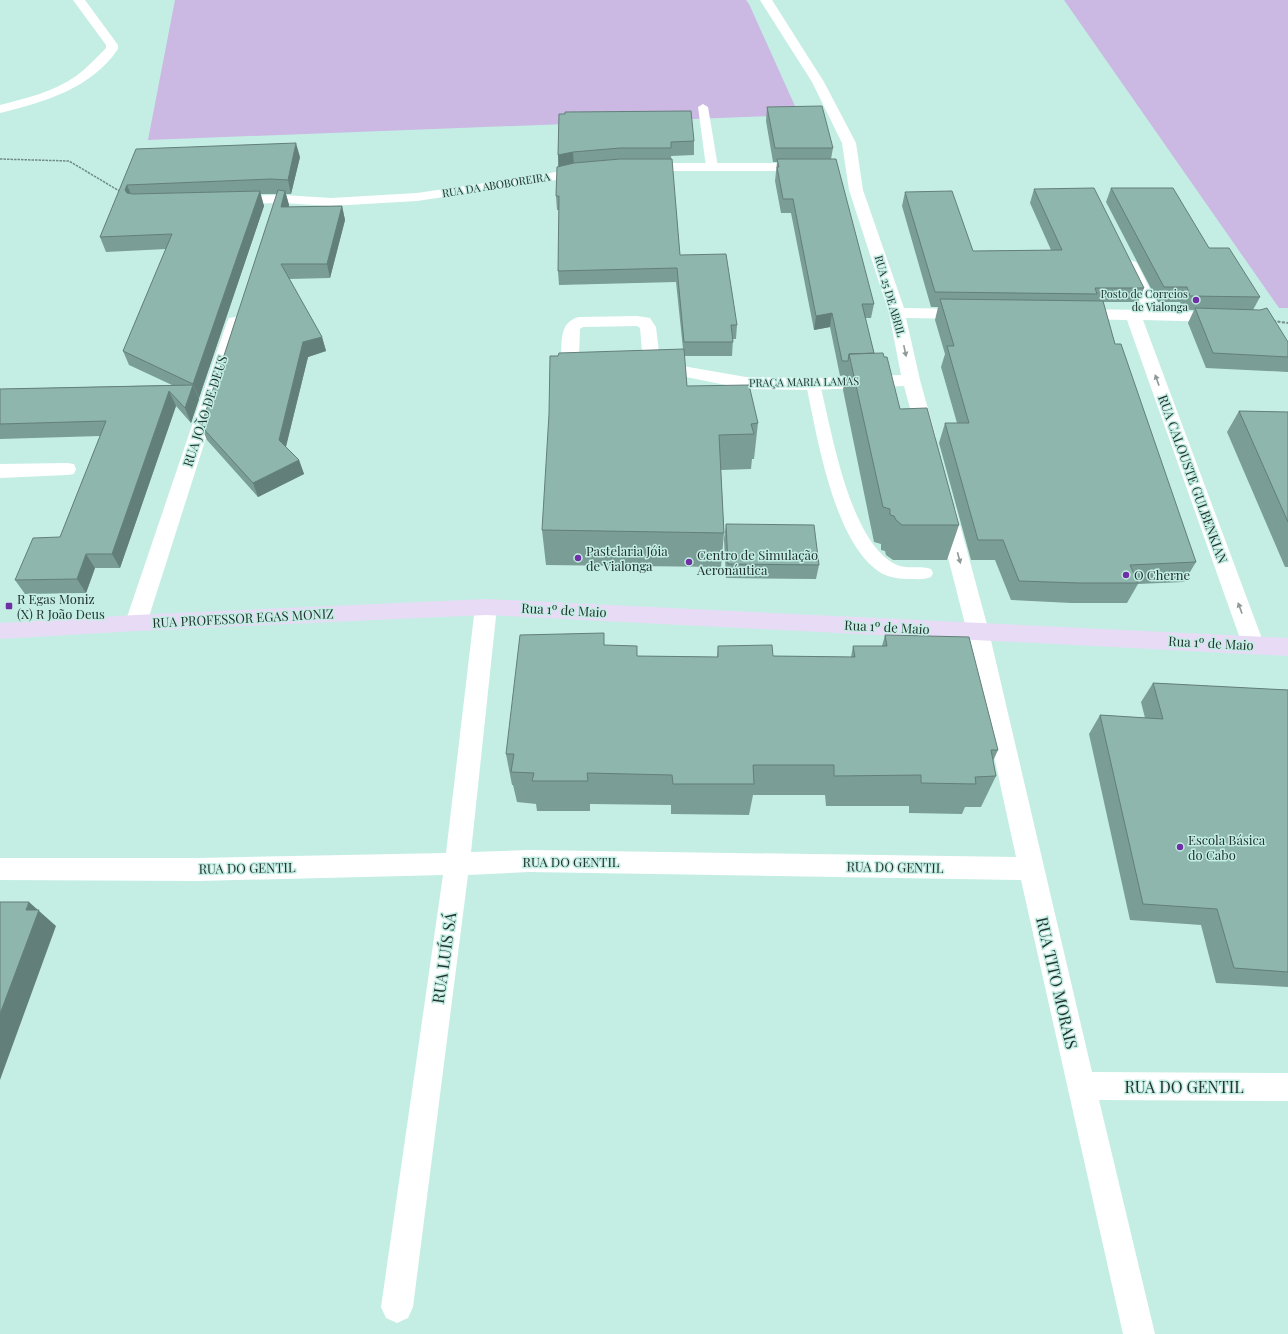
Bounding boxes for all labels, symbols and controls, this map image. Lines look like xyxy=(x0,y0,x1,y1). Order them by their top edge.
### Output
street label: RUA DA ABOBOREIRA xyxy=(441,169,551,200)
street label: RUA 25 DE ABRIL xyxy=(872,253,909,339)
place label: Posto de Correios de Vialonga xyxy=(1100,286,1189,314)
marker: Posto de Correios de Vialonga xyxy=(1191,295,1201,305)
one-way arrow xyxy=(903,345,909,357)
street label: RUA JOÃO DE DEUS xyxy=(178,353,231,469)
street label: PRAÇA MARIA LAMAS xyxy=(749,373,859,390)
one-way arrow xyxy=(1154,374,1160,386)
street label: RUA CALOUSTE GULBENKIAN xyxy=(1155,392,1232,565)
place label: Pastelaria Jóia de Vialonga xyxy=(586,542,668,574)
place label: Centro de Simulação Aeronáutica xyxy=(696,546,818,578)
marker: Pastelaria Jóia de Vialonga xyxy=(573,553,583,563)
one-way arrow xyxy=(956,553,962,565)
marker: Centro de Simulação Aeronáutica xyxy=(684,557,694,567)
place label: O Cherne xyxy=(1134,566,1191,583)
marker: O Cherne xyxy=(1121,570,1131,580)
place label: R Egas Moniz (X) R João Deus xyxy=(17,590,105,622)
street label: Rua 1º de Maio xyxy=(521,599,607,620)
marker: R Egas Moniz (X) R João Deus xyxy=(4,601,14,611)
one-way arrow xyxy=(1237,601,1243,613)
street label: RUA PROFESSOR EGAS MONIZ xyxy=(152,604,334,631)
street label: Rua 1º de Maio xyxy=(844,616,930,637)
street label: Rua 1º de Maio xyxy=(1168,632,1254,653)
place label: Escola Básica do Cabo xyxy=(1188,831,1266,863)
marker: Escola Básica do Cabo xyxy=(1175,842,1185,852)
street label: RUA DO GENTIL xyxy=(523,853,620,870)
street label: RUA DO GENTIL xyxy=(846,857,944,876)
street label: RUA DO GENTIL xyxy=(198,858,296,877)
street label: RUA LUÍS SÁ xyxy=(427,910,460,1005)
street label: RUA TITO MORAIS xyxy=(1032,915,1083,1051)
street label: RUA DO GENTIL xyxy=(1124,1076,1244,1097)

